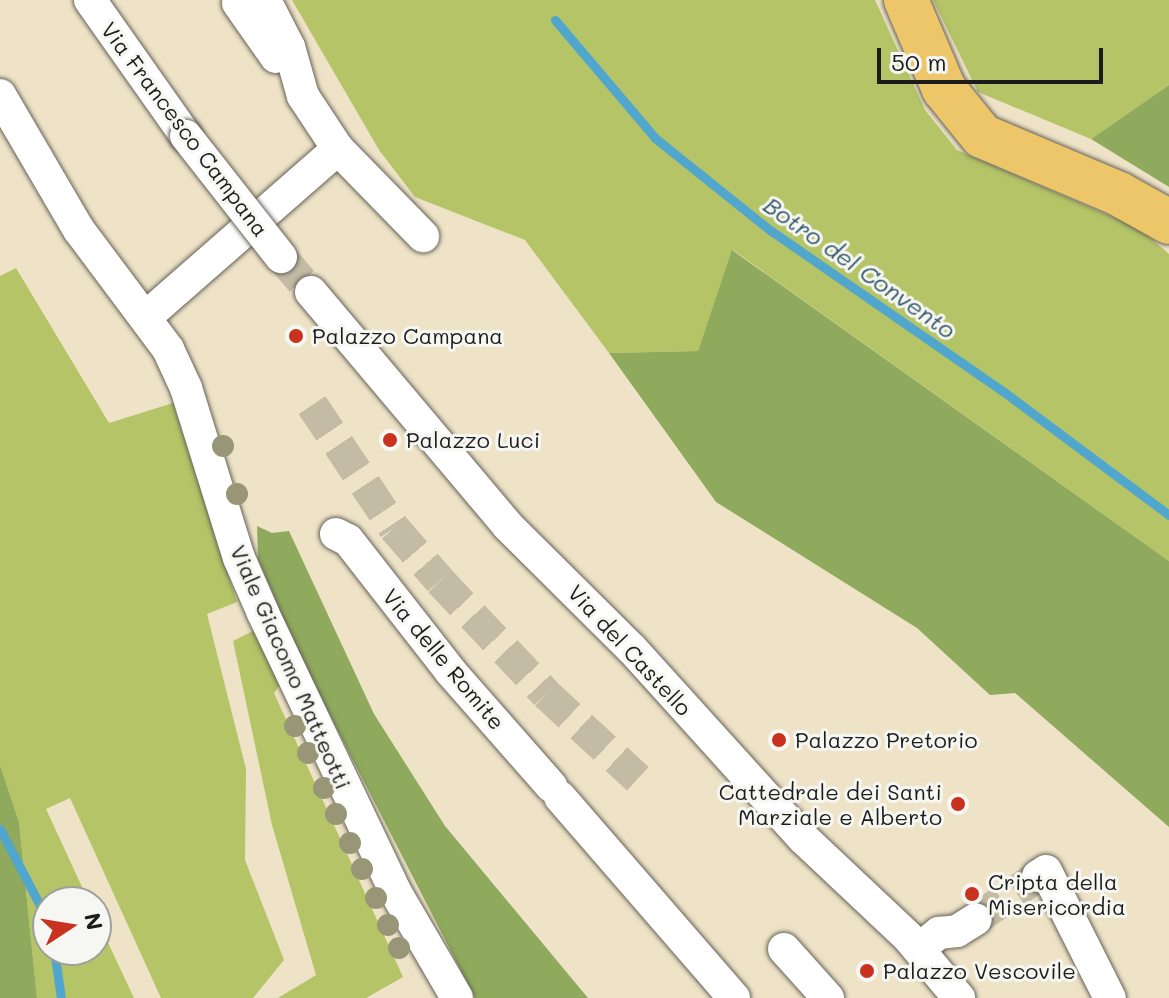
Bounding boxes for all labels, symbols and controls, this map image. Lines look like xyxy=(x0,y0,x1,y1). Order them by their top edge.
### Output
street label: Via Francesco Campana xyxy=(96,17,274,241)
scale bar xyxy=(881,32,1107,82)
text: 50 m xyxy=(891,46,947,77)
water label: Botro del Convento xyxy=(758,190,962,344)
place label: Palazzo Campana xyxy=(312,323,503,349)
marker: Palazzo Campana xyxy=(287,327,305,345)
place label: Palazzo Luci xyxy=(406,427,540,453)
marker: Palazzo Luci xyxy=(381,431,399,449)
street label: Viale Giacomo Matteotti xyxy=(225,541,357,793)
street label: Via del Castello xyxy=(563,579,697,721)
street label: Via delle Romite xyxy=(377,583,511,735)
place label: Palazzo Pretorio xyxy=(795,727,978,753)
marker: Palazzo Pretorio xyxy=(770,731,788,749)
place label: Cattedrale dei Santi Marziale e Alberto xyxy=(719,778,942,830)
marker: Cattedrale dei Santi Marziale e Alberto xyxy=(949,795,967,813)
place label: Cripta della Misericordia xyxy=(988,868,1126,920)
marker: Cripta della Misericordia xyxy=(963,885,981,903)
north arrow xyxy=(32,886,112,966)
text: N xyxy=(78,910,110,932)
place label: Palazzo Vescovile xyxy=(883,958,1076,984)
marker: Palazzo Vescovile xyxy=(858,962,876,980)

